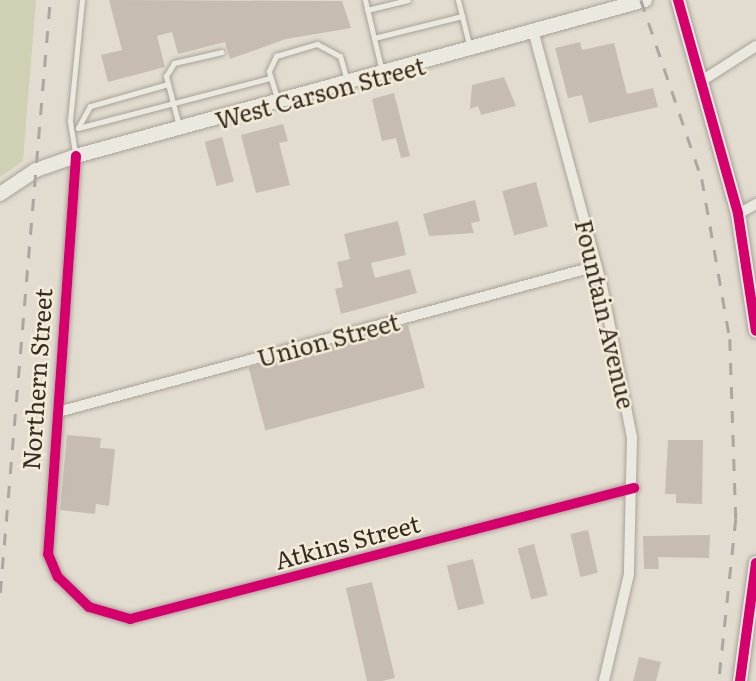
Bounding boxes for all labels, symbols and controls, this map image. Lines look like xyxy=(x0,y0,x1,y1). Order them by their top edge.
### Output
street label: West Carson Street xyxy=(212,50,428,134)
street label: Fountain Avenue xyxy=(570,217,642,411)
street label: Northern Street xyxy=(15,287,57,471)
street label: Union Street xyxy=(254,306,402,372)
street label: Atkins Street xyxy=(271,508,423,574)

